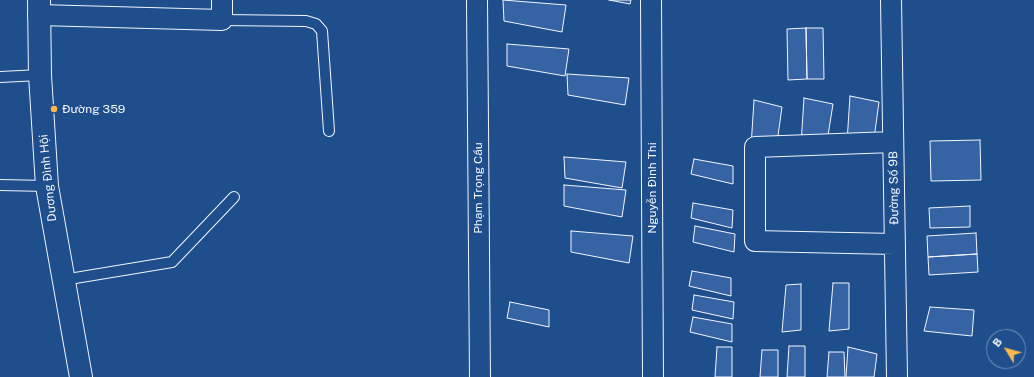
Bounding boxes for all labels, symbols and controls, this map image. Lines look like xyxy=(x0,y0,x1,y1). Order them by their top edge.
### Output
place label: Đường 359 xyxy=(62,102,125,116)
marker: Đường 359 xyxy=(49,104,59,114)
street label: Dương Đình Hội xyxy=(36,134,60,222)
street label: Phạm Trọng Cầu xyxy=(471,142,485,234)
street label: Nguyễn Đình Thi xyxy=(645,142,659,234)
street label: Đường Số 9B xyxy=(886,151,902,225)
north arrow xyxy=(986,329,1026,369)
text: B xyxy=(990,336,1004,349)

